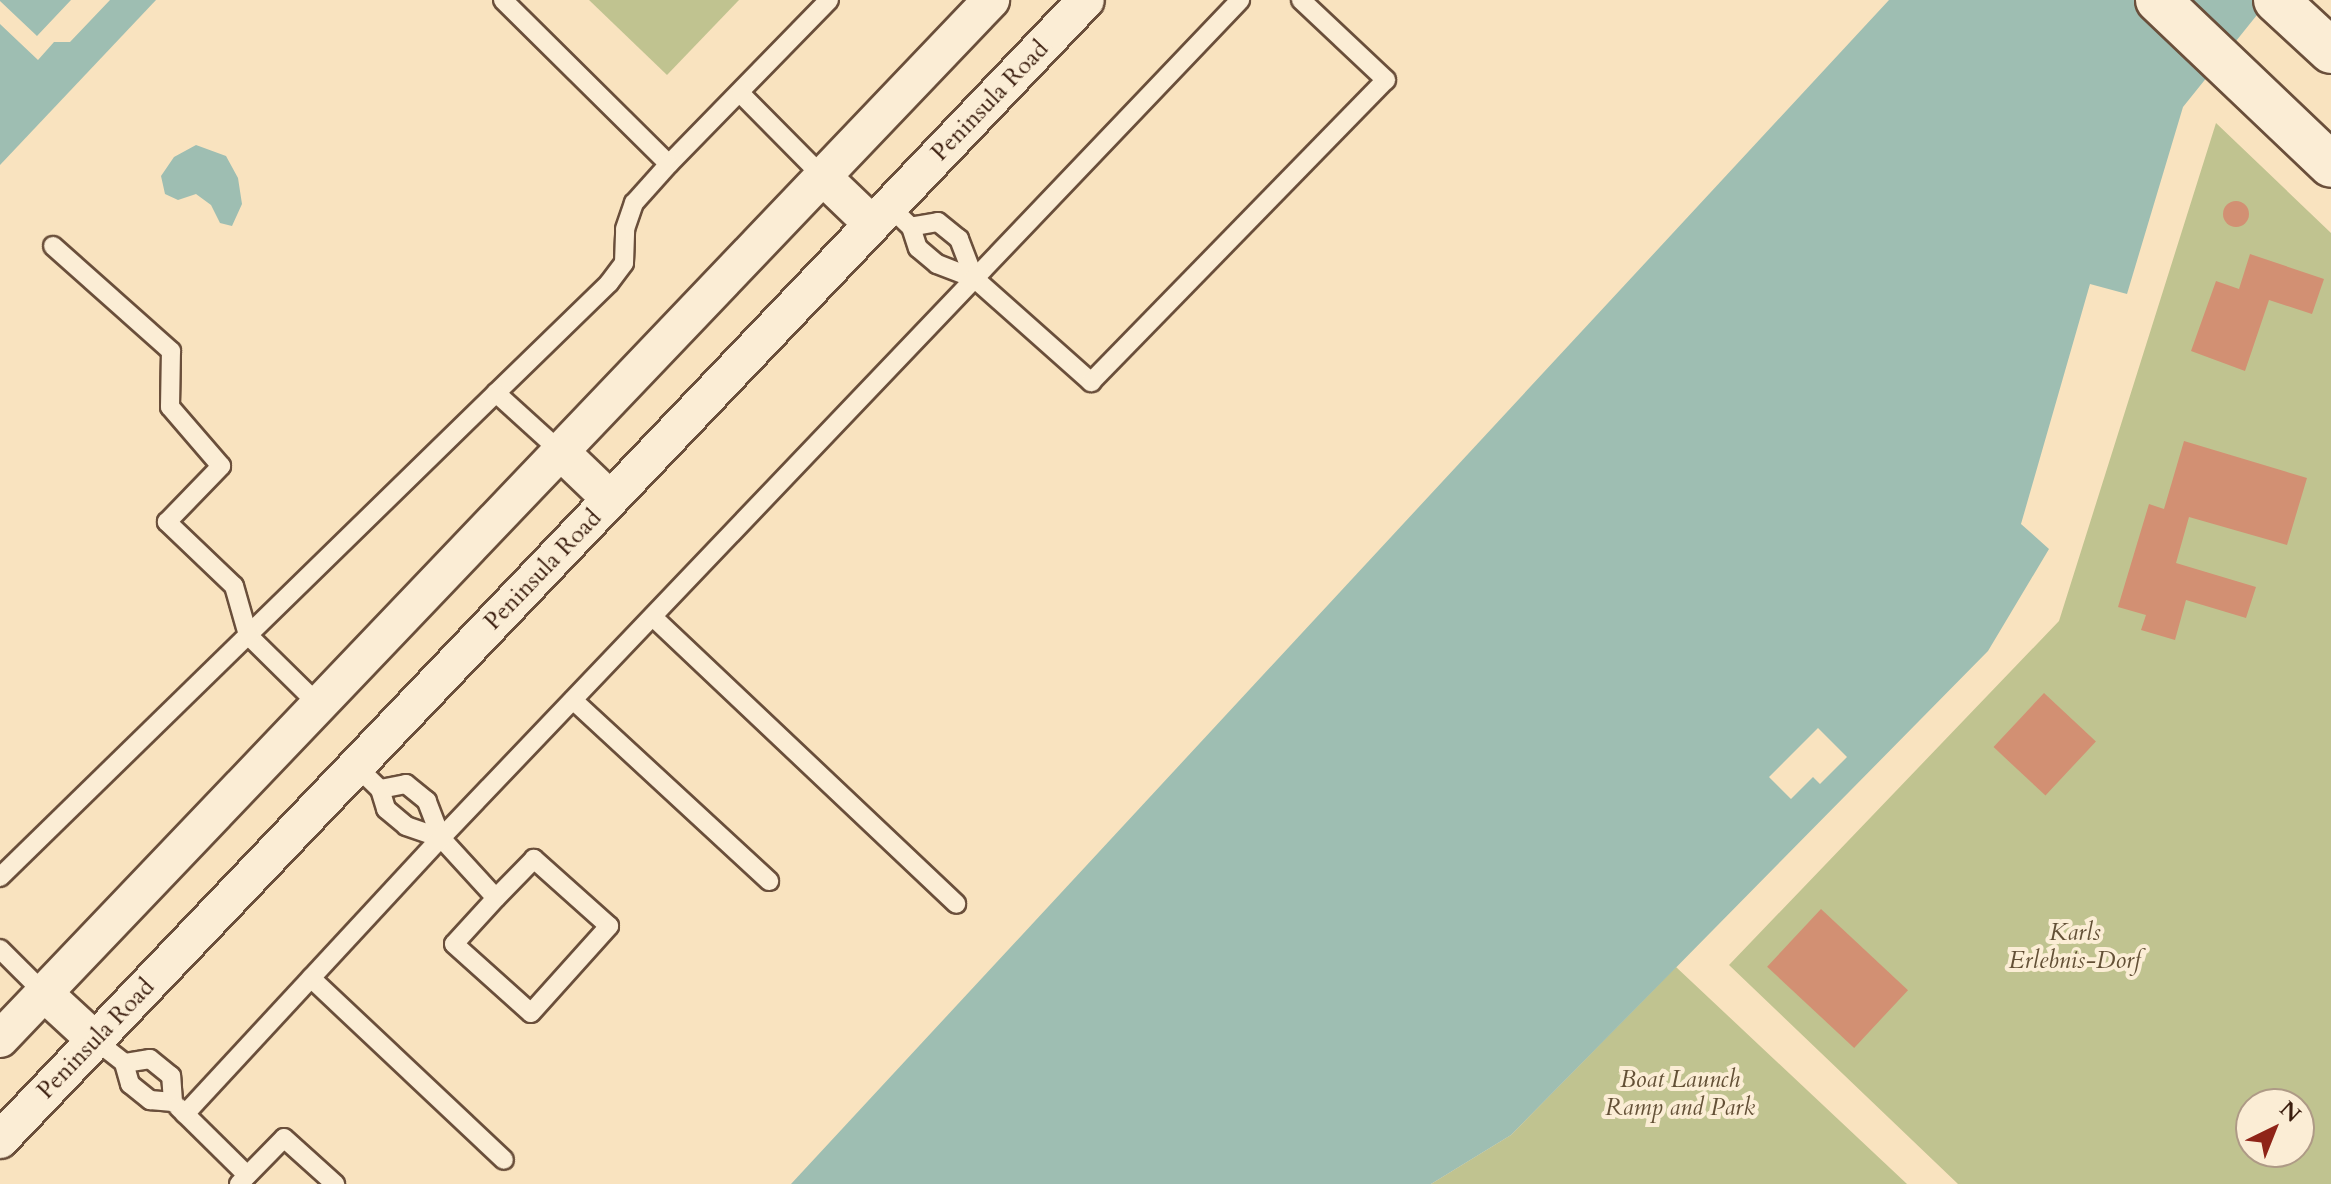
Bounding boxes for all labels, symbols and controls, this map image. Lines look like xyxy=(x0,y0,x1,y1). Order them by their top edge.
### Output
street label: Peninsula Road xyxy=(925,35,1055,167)
street label: Peninsula Road xyxy=(478,504,608,636)
park label: Karls Erlebnis-Dorf xyxy=(2009,919,2141,975)
street label: Peninsula Road xyxy=(31,973,161,1105)
park label: Boat Launch Ramp and Park xyxy=(1605,1066,1755,1122)
north arrow xyxy=(2235,1088,2315,1168)
text: N xyxy=(2273,1094,2307,1129)

